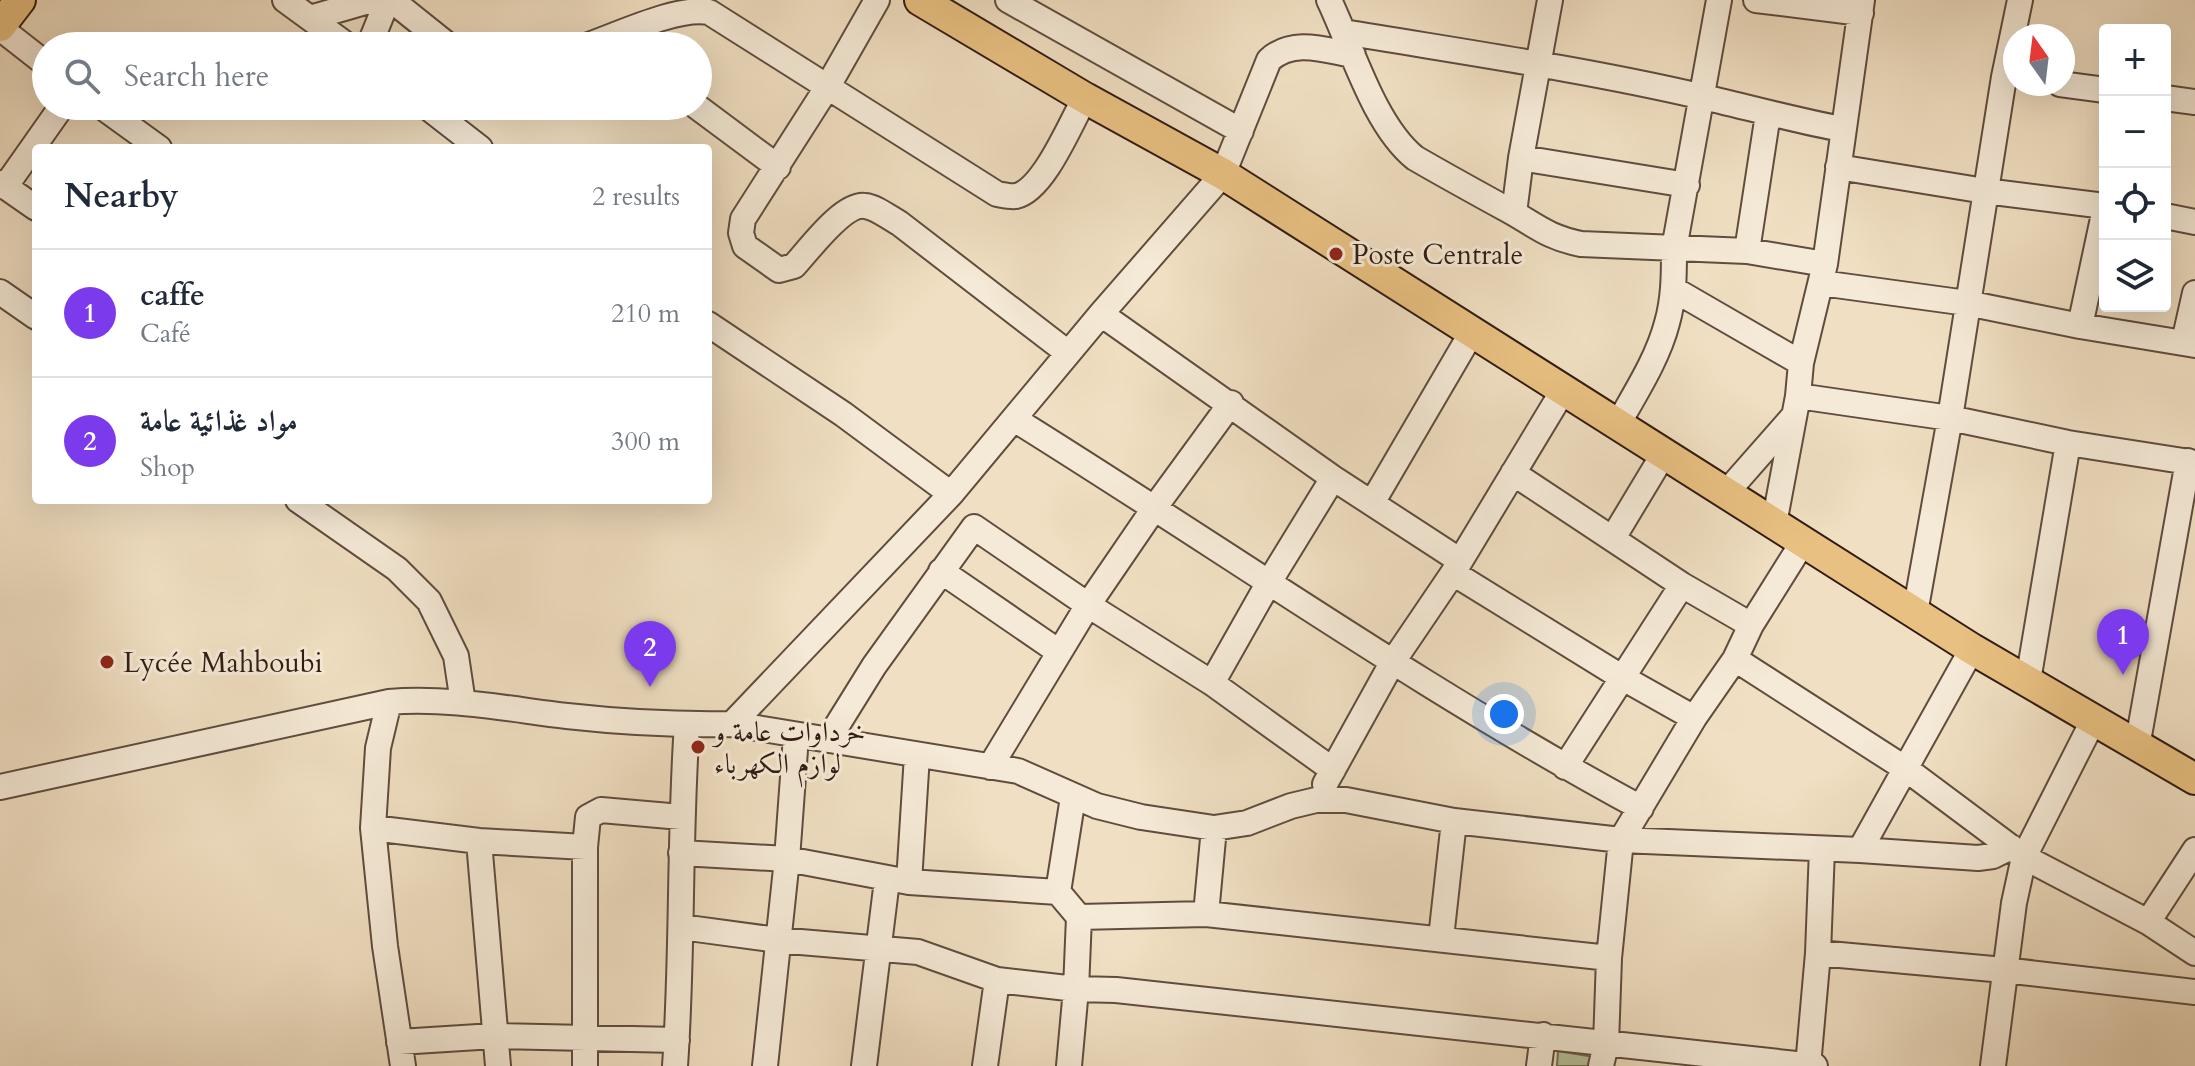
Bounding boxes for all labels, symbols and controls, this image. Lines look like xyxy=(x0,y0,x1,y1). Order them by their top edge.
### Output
north arrow xyxy=(2003,24,2075,96)
map controls xyxy=(2099,24,2171,312)
button: + xyxy=(2099,24,2171,96)
search box xyxy=(32,32,712,120)
icon: search xyxy=(60,54,104,98)
text: Search here xyxy=(124,56,269,97)
button: − xyxy=(2099,96,2171,168)
button: locate xyxy=(2099,168,2171,240)
text: Nearby xyxy=(64,173,179,219)
text: 2 results xyxy=(592,179,680,214)
place label: Poste Centrale xyxy=(1352,236,1523,274)
button: layers xyxy=(2099,240,2171,312)
marker: Poste Centrale xyxy=(1327,245,1345,263)
text: caffe xyxy=(140,275,205,316)
text: 1 xyxy=(83,296,97,331)
text: 210 m xyxy=(611,296,680,331)
text: Café xyxy=(140,316,191,351)
text: مواد غذائية عامة xyxy=(140,401,298,442)
text: 2 xyxy=(83,424,97,459)
text: 300 m xyxy=(611,424,680,459)
text: Shop xyxy=(140,450,195,485)
pin: 1 xyxy=(2097,609,2149,675)
pin: 2 xyxy=(624,621,676,687)
place label: Lycée Mahboubi xyxy=(123,644,323,682)
marker: Lycée Mahboubi xyxy=(98,653,116,671)
your location xyxy=(1484,694,1524,734)
place label: خرداوات عامة و لوازم الكهرباء xyxy=(711,713,866,788)
marker: خرداوات عامة و لوازم الكهرباء xyxy=(689,738,707,756)

